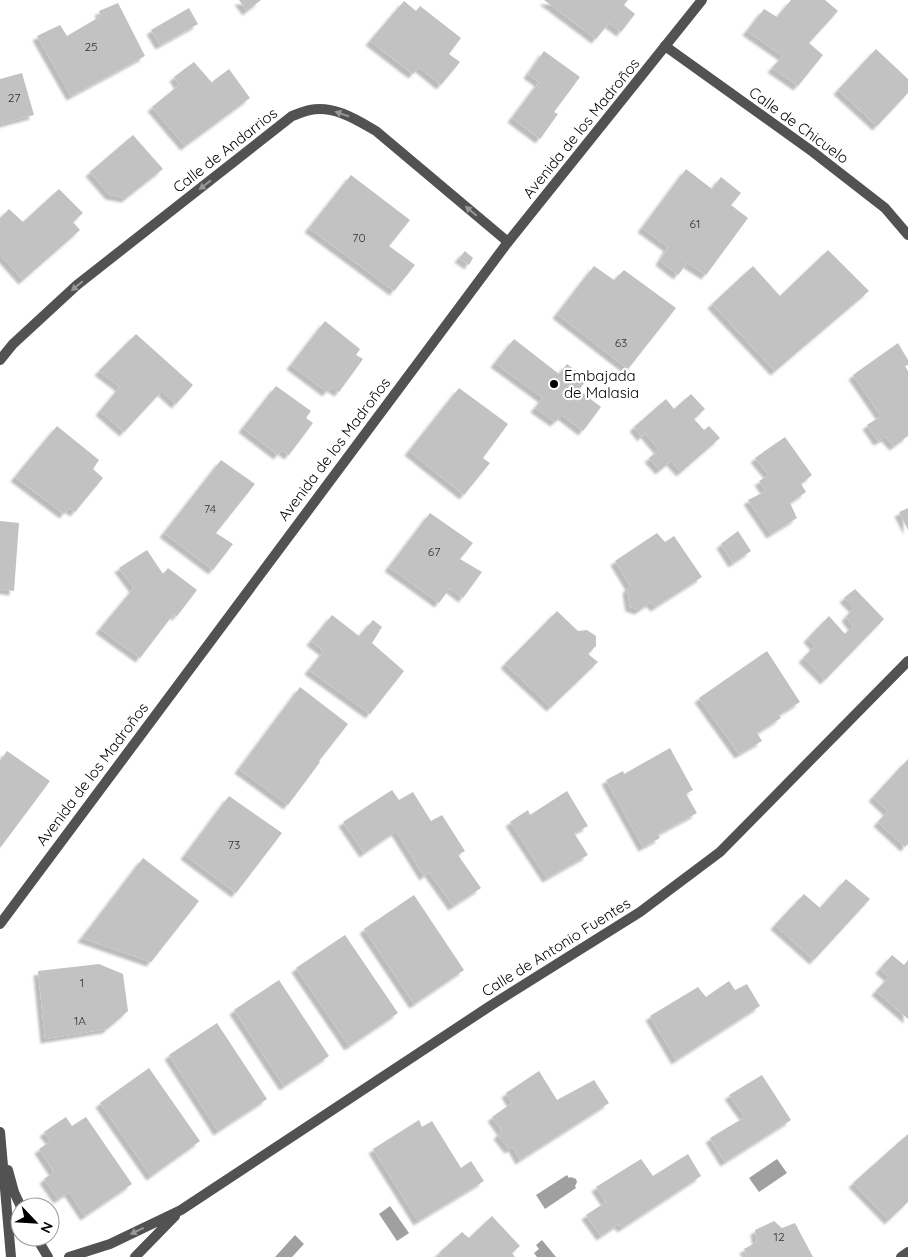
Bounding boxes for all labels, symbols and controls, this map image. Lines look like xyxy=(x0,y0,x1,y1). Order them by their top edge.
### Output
house number: 25 xyxy=(84,39,98,54)
street label: Avenida de los Madroños xyxy=(519,54,643,202)
street label: Calle de Chicuelo xyxy=(745,82,853,168)
house number: 27 xyxy=(8,90,20,105)
street label: Calle de Andarrios xyxy=(169,103,281,197)
one-way arrow xyxy=(334,109,349,117)
one-way arrow xyxy=(198,180,212,190)
one-way arrow xyxy=(465,205,477,217)
house number: 61 xyxy=(690,216,700,231)
house number: 70 xyxy=(352,230,366,245)
one-way arrow xyxy=(71,280,84,291)
house number: 63 xyxy=(615,335,627,350)
place label: Embajada de Malasia xyxy=(564,366,639,402)
street label: Avenida de los Madroños xyxy=(274,373,394,525)
marker: Embajada de Malasia xyxy=(548,378,560,390)
house number: 74 xyxy=(204,501,216,516)
house number: 67 xyxy=(428,544,440,559)
street label: Avenida de los Madroños xyxy=(32,698,152,850)
house number: 73 xyxy=(228,837,240,852)
street label: Calle de Antonio Fuentes xyxy=(478,893,634,1001)
house number: 1 xyxy=(80,975,84,990)
house number: 1A xyxy=(74,1013,86,1028)
north arrow xyxy=(10,1197,60,1247)
text: N xyxy=(36,1219,57,1236)
one-way arrow xyxy=(130,1228,144,1236)
house number: 12 xyxy=(773,1229,785,1244)

